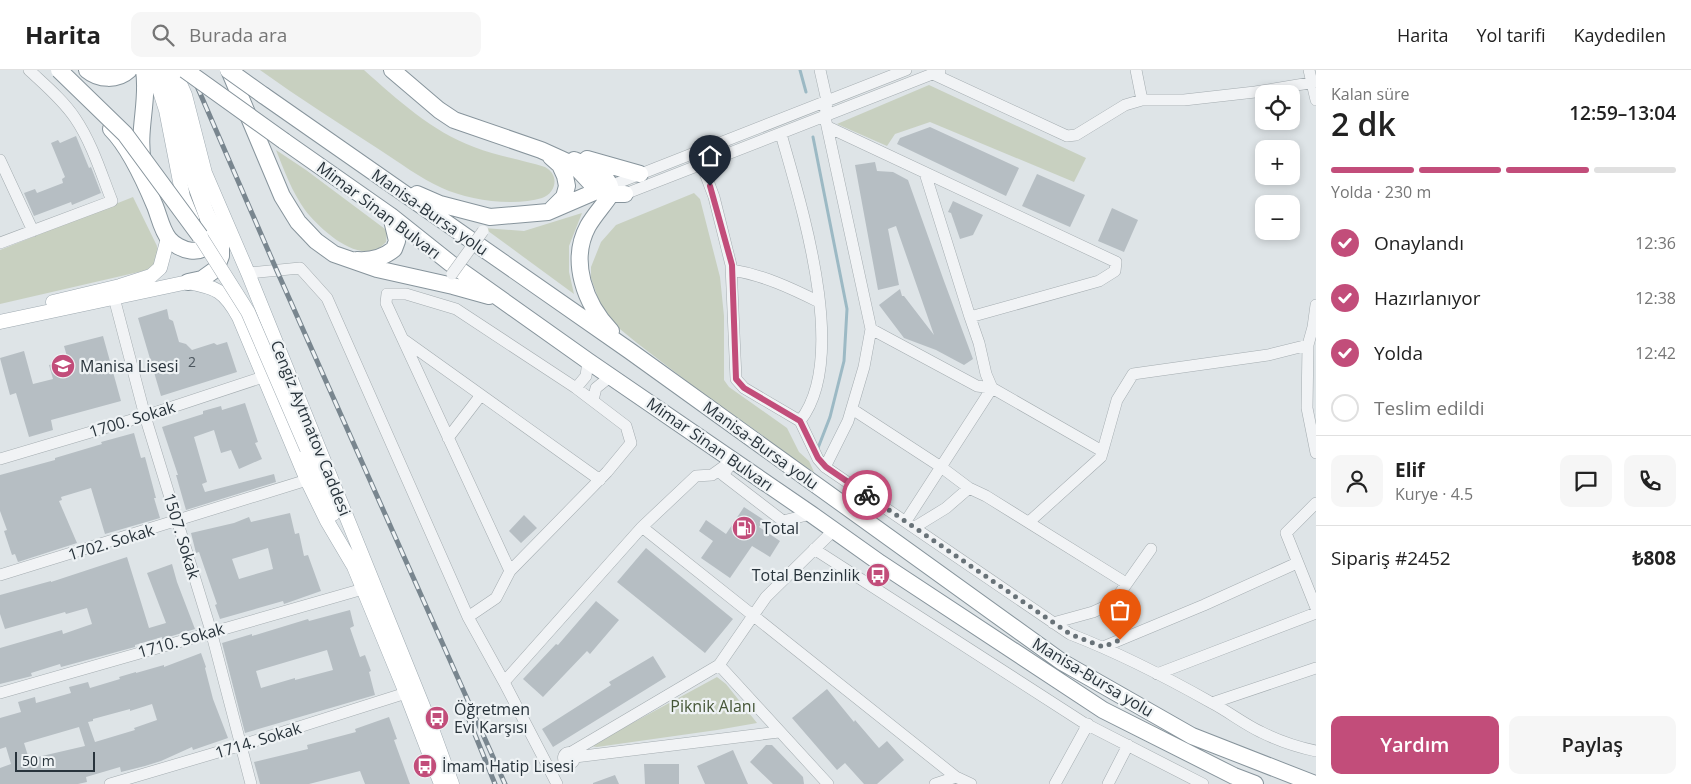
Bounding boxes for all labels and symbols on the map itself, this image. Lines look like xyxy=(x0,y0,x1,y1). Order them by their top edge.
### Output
pin xyxy=(689,135,731,186)
street label: Mimar Sinan Bulvarı xyxy=(312,156,446,264)
street label: Manisa-Bursa yolu xyxy=(367,164,493,260)
street label: Cengiz Aytmatov Caddesi xyxy=(266,337,356,519)
house number: 2 xyxy=(188,352,196,371)
school or university icon: Manisa Lisesi xyxy=(50,353,76,379)
place label: Manisa Lisesi xyxy=(80,355,178,377)
street label: Mimar Sinan Bulvarı xyxy=(642,392,778,496)
street label: 1700. Sokak xyxy=(86,395,178,443)
street label: Manisa-Bursa yolu xyxy=(699,396,823,494)
courier xyxy=(842,470,892,520)
street label: 1507. Sokak xyxy=(158,490,206,582)
fuel station icon: Total xyxy=(731,515,757,541)
place label: Total xyxy=(762,517,799,539)
street label: 1702. Sokak xyxy=(65,518,157,566)
bus stop icon: Total Benzinlik xyxy=(865,562,891,588)
place label: Total Benzinlik xyxy=(752,564,861,586)
pin xyxy=(1099,589,1141,640)
street label: 1710. Sokak xyxy=(135,617,227,663)
street label: Manisa-Bursa yolu xyxy=(1028,632,1158,722)
park label: Piknik Alanı xyxy=(670,695,756,717)
place label: Öğretmen Evi Karşısı xyxy=(454,698,530,738)
bus stop icon: Öğretmen Evi Karşısı xyxy=(424,705,450,731)
street label: 1714. Sokak xyxy=(212,716,304,764)
scale bar xyxy=(15,749,95,772)
bus stop icon: İmam Hatip Lisesi xyxy=(412,753,438,779)
place label: İmam Hatip Lisesi xyxy=(442,755,574,777)

